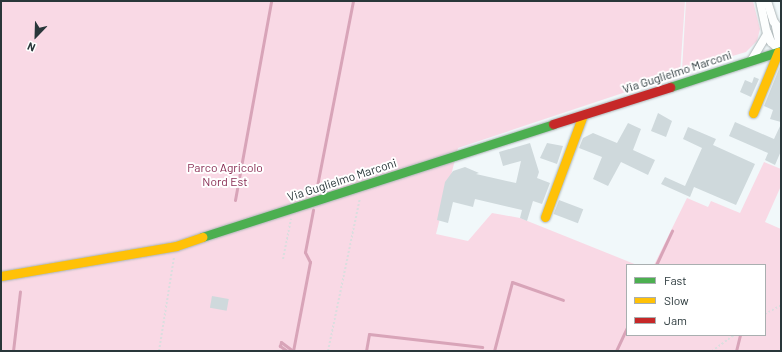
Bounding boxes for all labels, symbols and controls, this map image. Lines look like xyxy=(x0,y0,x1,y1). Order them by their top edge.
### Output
north arrow xyxy=(16,16,56,56)
text: N xyxy=(25,40,37,55)
street label: Via Guglielmo Marconi xyxy=(621,48,733,96)
street label: Via Guglielmo Marconi xyxy=(286,156,398,204)
park label: Parco Agricolo Nord Est xyxy=(187,161,263,189)
legend xyxy=(626,264,766,336)
text: Fast xyxy=(664,273,687,287)
text: Slow xyxy=(664,293,689,307)
text: Jam xyxy=(664,313,687,327)

